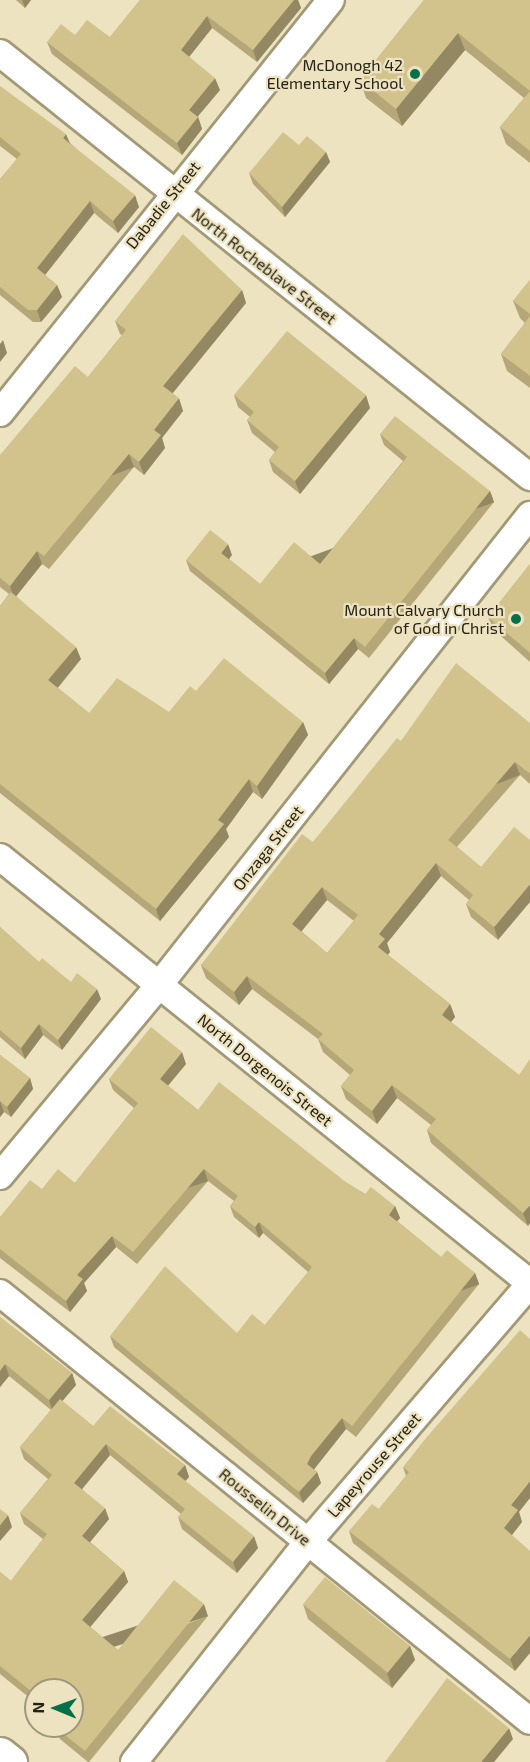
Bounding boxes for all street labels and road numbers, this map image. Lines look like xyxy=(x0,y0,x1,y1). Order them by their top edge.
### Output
street label: Dabadie Street xyxy=(122,157,204,253)
street label: North Rocheblave Street xyxy=(188,204,340,328)
street label: Onzaga Street xyxy=(229,802,307,894)
street label: North Dorgenois Street xyxy=(194,1010,336,1130)
street label: Lapeyrouse Street xyxy=(323,1409,425,1521)
street label: Rousselin Drive xyxy=(215,1464,315,1550)

